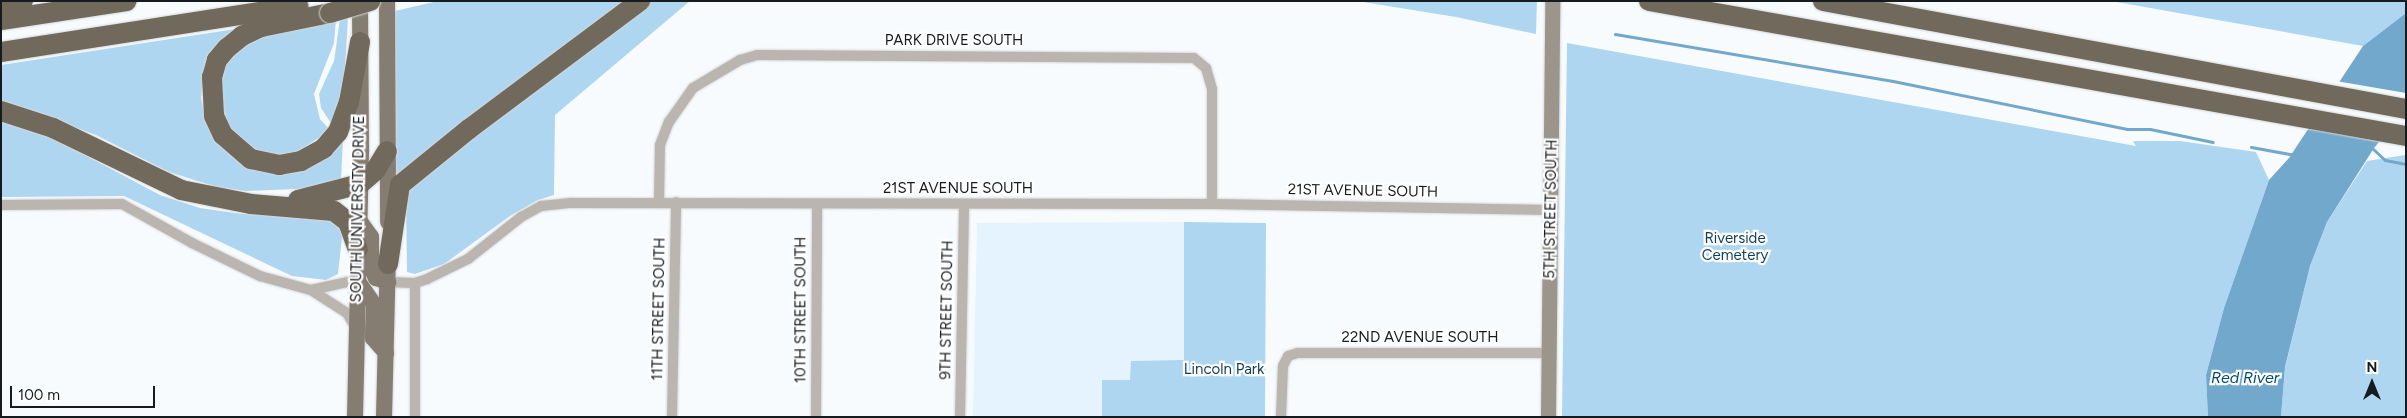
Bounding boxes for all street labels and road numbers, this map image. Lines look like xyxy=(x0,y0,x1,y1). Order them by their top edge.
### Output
street label: PARK DRIVE SOUTH xyxy=(885,32,1023,50)
street label: SOUTH UNIVERSITY DRIVE xyxy=(347,115,369,303)
street label: 5TH STREET SOUTH xyxy=(1541,139,1561,279)
street label: 21ST AVENUE SOUTH xyxy=(883,180,1033,198)
street label: 21ST AVENUE SOUTH xyxy=(1288,181,1438,201)
street label: 11TH STREET SOUTH xyxy=(649,237,669,381)
street label: 10TH STREET SOUTH xyxy=(792,237,810,383)
street label: 9TH STREET SOUTH xyxy=(937,240,957,380)
street label: 22ND AVENUE SOUTH xyxy=(1342,329,1498,347)

